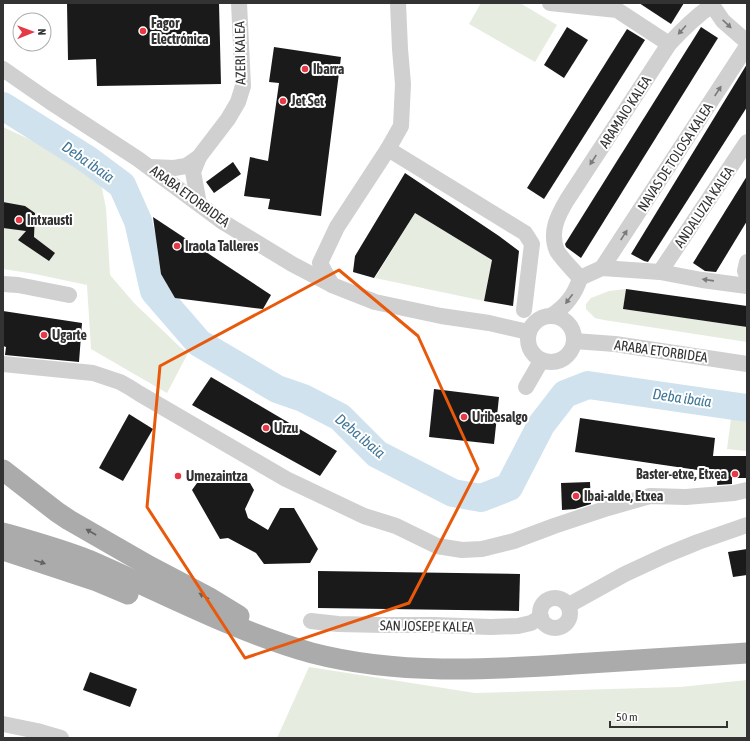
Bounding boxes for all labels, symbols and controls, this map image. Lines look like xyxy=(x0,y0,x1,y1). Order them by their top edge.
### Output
north arrow xyxy=(12,12,52,52)
place label: Fagor Electrónica xyxy=(151,15,209,47)
one-way arrow xyxy=(722,19,732,29)
street label: AZERI KALEA xyxy=(231,21,249,85)
one-way arrow xyxy=(678,25,687,35)
marker: Fagor Electrónica xyxy=(138,26,148,36)
text: N xyxy=(36,28,48,35)
place label: Ibarra xyxy=(313,61,345,77)
marker: Ibarra xyxy=(300,64,310,74)
street label: ARAMAIO KALEA xyxy=(596,73,654,151)
one-way arrow xyxy=(714,86,721,97)
place label: Jet Set xyxy=(290,93,324,109)
marker: Jet Set xyxy=(278,96,288,106)
street label: NAVAS DE TOLOSA KALEA xyxy=(634,100,716,214)
water label: Deba ibaia xyxy=(59,138,117,186)
one-way arrow xyxy=(590,154,597,166)
street label: ARABA ETORBIDEA xyxy=(147,162,233,230)
street label: ANDALUZIA KALEA xyxy=(671,163,737,250)
place label: Intxausti xyxy=(27,212,73,228)
marker: Intxausti xyxy=(14,215,24,225)
one-way arrow xyxy=(620,230,627,241)
place label: Iraola Talleres xyxy=(185,238,258,254)
marker: Iraola Talleres xyxy=(172,241,182,251)
one-way arrow xyxy=(702,277,714,283)
one-way arrow xyxy=(565,294,573,305)
place label: Ugarte xyxy=(52,327,87,343)
marker: Ugarte xyxy=(39,330,49,340)
street label: ARABA ETORBIDEA xyxy=(613,337,709,365)
water label: Deba ibaia xyxy=(652,385,713,410)
place label: Uribesalgo xyxy=(472,409,528,425)
water label: Deba ibaia xyxy=(332,410,389,461)
marker: Uribesalgo xyxy=(459,412,469,422)
place label: Urzu xyxy=(274,420,298,436)
marker: Urzu xyxy=(261,423,271,433)
place label: Baster-etxe, Etxea xyxy=(636,466,727,482)
place label: Umezaintza xyxy=(186,468,248,484)
marker: Baster-etxe, Etxea xyxy=(730,469,740,479)
marker: Umezaintza xyxy=(173,471,183,481)
place label: Ibai-alde, Etxea xyxy=(584,488,664,504)
marker: Ibai-alde, Etxea xyxy=(571,491,581,501)
one-way arrow xyxy=(85,529,97,536)
one-way arrow xyxy=(34,559,46,565)
one-way arrow xyxy=(198,592,210,599)
street label: SAN JOSEPE KALEA xyxy=(380,617,474,635)
scale bar xyxy=(610,703,727,729)
text: 50 m xyxy=(616,710,638,724)

